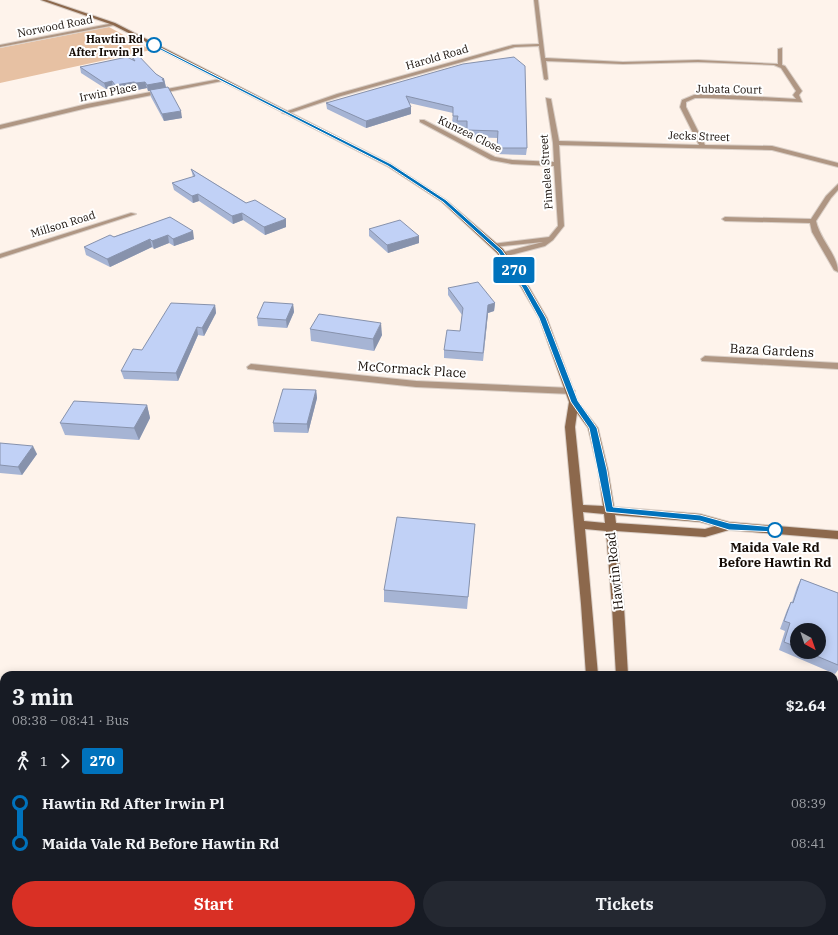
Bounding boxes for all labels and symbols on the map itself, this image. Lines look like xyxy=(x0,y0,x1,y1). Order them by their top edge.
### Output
street label: Norwood Road xyxy=(16,12,94,40)
place label: Hawtin Rd After Irwin Pl xyxy=(69,32,143,59)
marker: Hawtin Rd After Irwin Pl xyxy=(146,37,162,53)
street label: Harold Road xyxy=(404,41,470,73)
street label: Irwin Place xyxy=(78,80,138,104)
street label: Jubata Court xyxy=(696,81,762,97)
street label: Kunzea Close xyxy=(436,113,504,156)
street label: Jecks Street xyxy=(668,128,730,144)
street label: Pimelea Street xyxy=(536,134,556,210)
street label: Millson Road xyxy=(29,207,97,240)
line badge: 270 xyxy=(491,257,537,283)
street label: Baza Gardens xyxy=(729,340,815,361)
street label: McCormack Place xyxy=(357,357,467,382)
marker: Maida Vale Rd Before Hawtin Rd xyxy=(767,522,783,538)
street label: Hawtin Road xyxy=(602,531,627,611)
place label: Maida Vale Rd Before Hawtin Rd xyxy=(719,539,831,571)
north arrow xyxy=(790,623,826,659)

